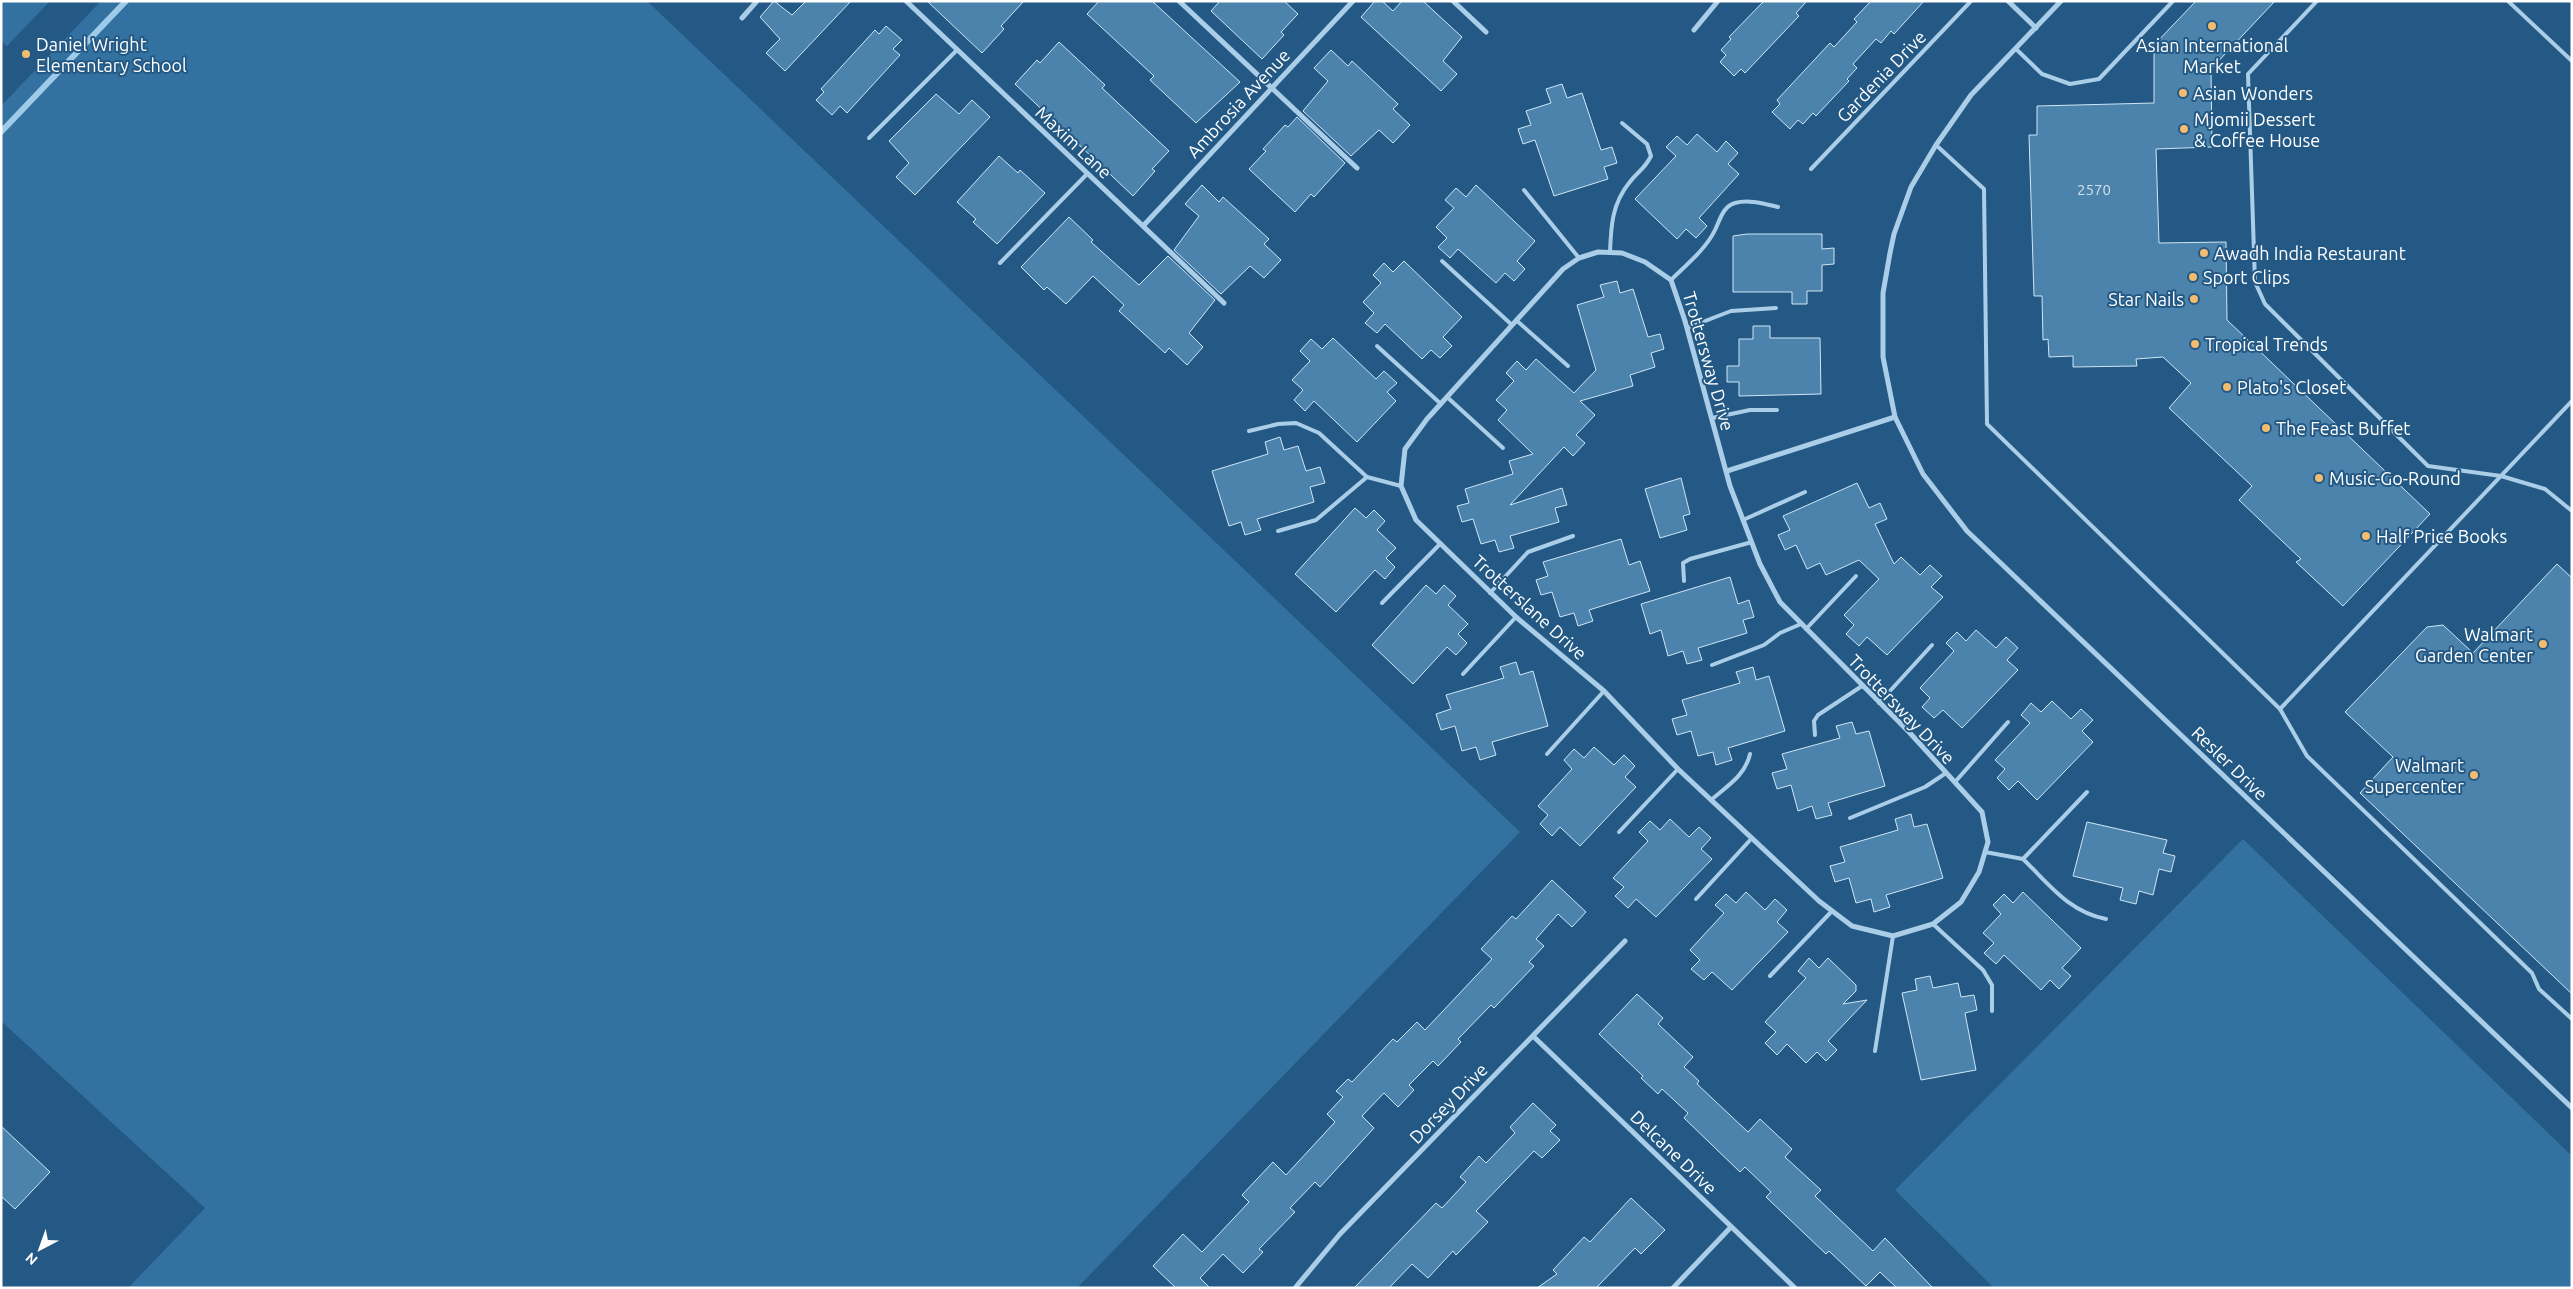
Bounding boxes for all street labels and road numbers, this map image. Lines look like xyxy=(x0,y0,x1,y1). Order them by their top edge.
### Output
street label: Gardenia Drive xyxy=(1832,26,1930,126)
street label: Ambrosia Avenue xyxy=(1182,45,1294,161)
street label: Maxim Lane xyxy=(1032,102,1116,182)
street label: Trottersway Drive xyxy=(1680,289,1738,433)
street label: Trotterslane Drive xyxy=(1469,551,1591,663)
street label: Trottersway Drive xyxy=(1845,650,1959,768)
street label: Resler Drive xyxy=(2188,722,2272,804)
street label: Dorsey Drive xyxy=(1405,1059,1491,1147)
street label: Delcane Drive xyxy=(1627,1106,1721,1198)

